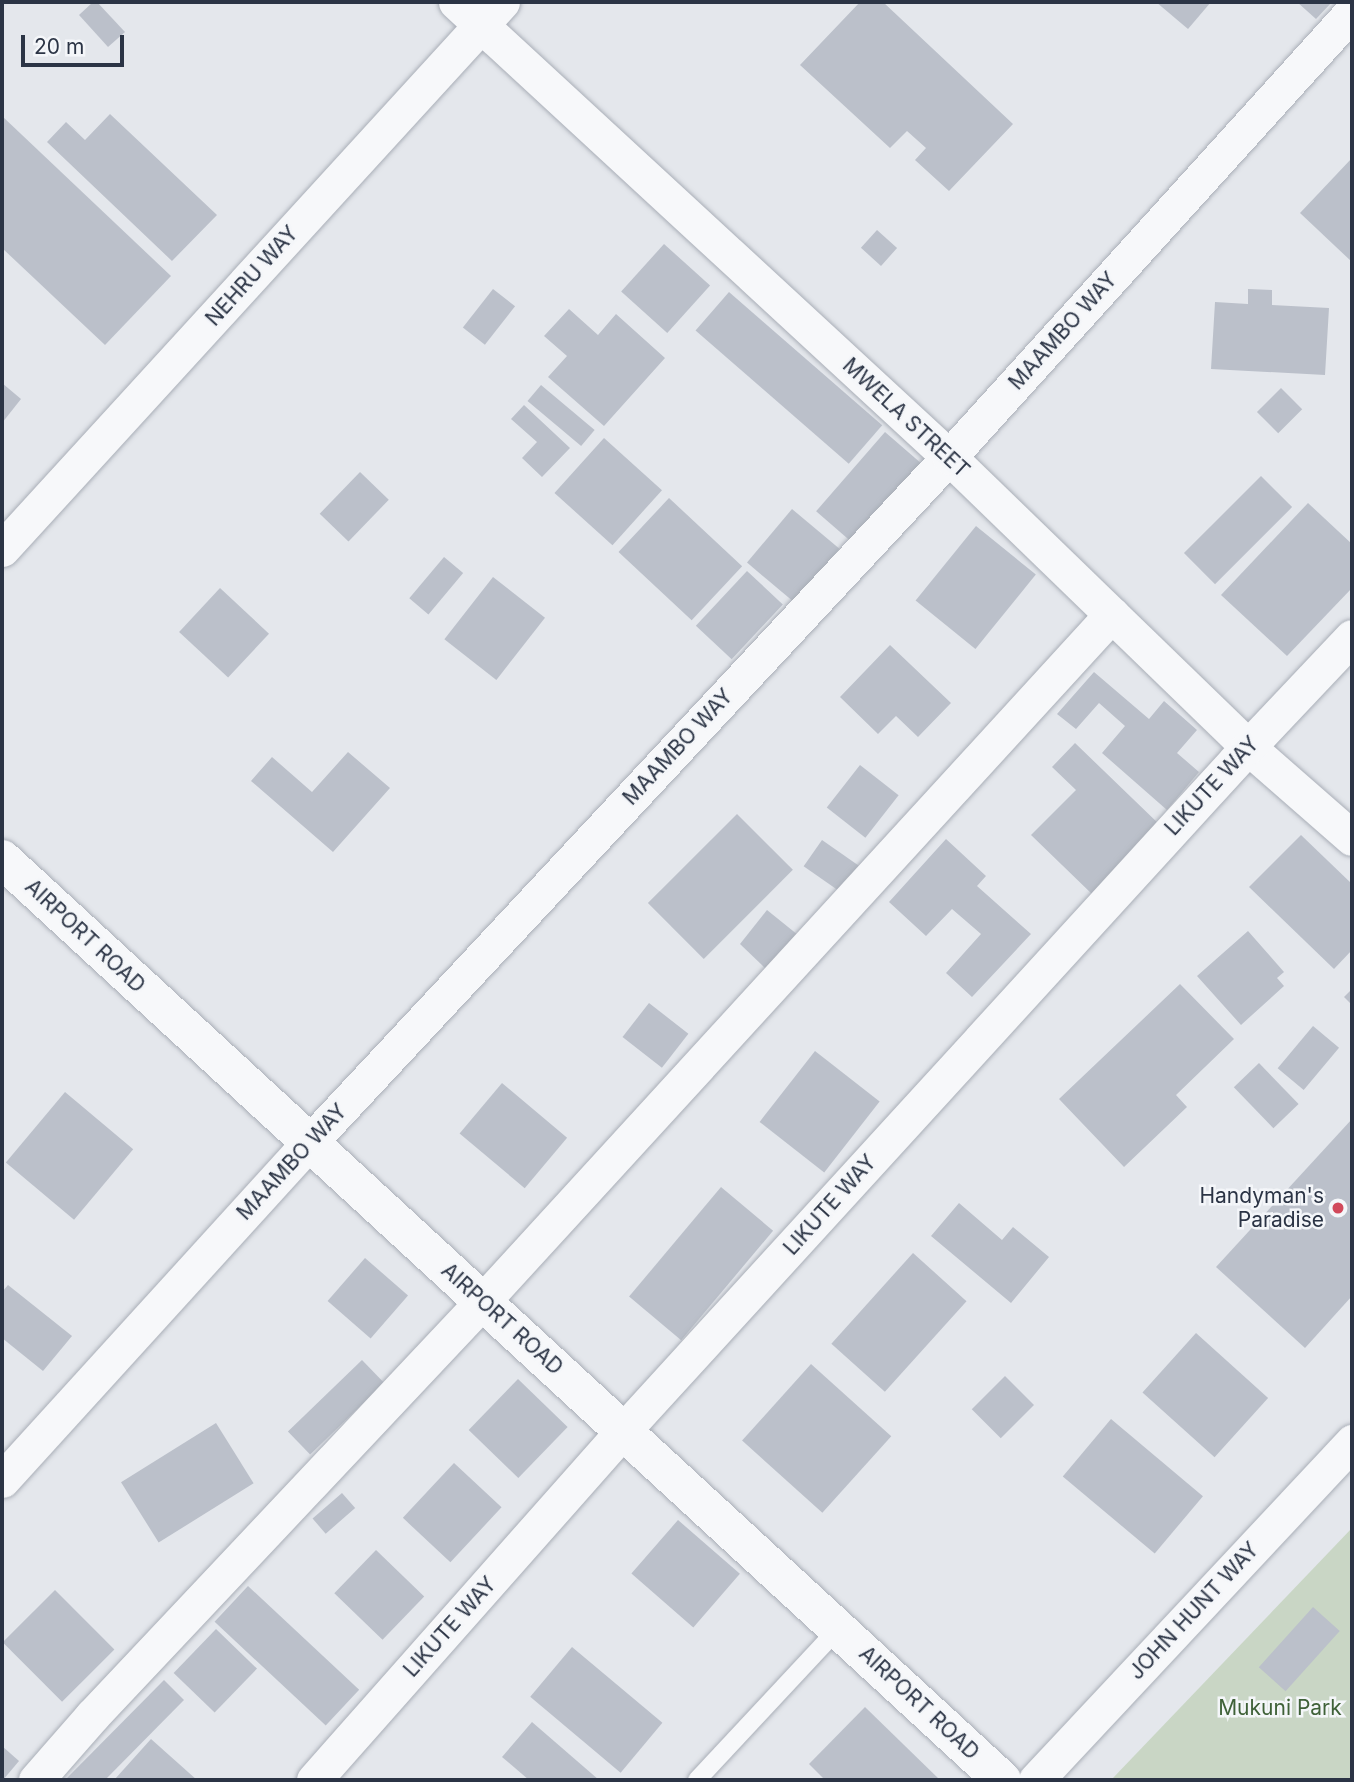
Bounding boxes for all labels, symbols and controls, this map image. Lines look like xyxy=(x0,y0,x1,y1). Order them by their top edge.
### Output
scale bar xyxy=(24,21,128,65)
text: 20 m xyxy=(34,34,84,59)
street label: NEHRU WAY xyxy=(201,221,303,331)
street label: MAAMBO WAY xyxy=(1004,267,1122,395)
street label: MWELA STREET xyxy=(837,353,975,483)
street label: MAAMBO WAY xyxy=(618,684,738,810)
street label: LIKUTE WAY xyxy=(1160,731,1264,841)
street label: AIRPORT ROAD xyxy=(20,874,150,998)
street label: MAAMBO WAY xyxy=(232,1099,352,1225)
street label: LIKUTE WAY xyxy=(778,1150,882,1260)
place label: Handyman's Paradise xyxy=(1199,1183,1324,1233)
marker: Handyman's Paradise xyxy=(1330,1200,1346,1216)
street label: AIRPORT ROAD xyxy=(436,1258,568,1380)
street label: JOHN HUNT WAY xyxy=(1124,1537,1264,1685)
street label: LIKUTE WAY xyxy=(398,1572,502,1682)
street label: AIRPORT ROAD xyxy=(854,1641,984,1765)
park label: Mukuni Park xyxy=(1218,1695,1342,1721)

